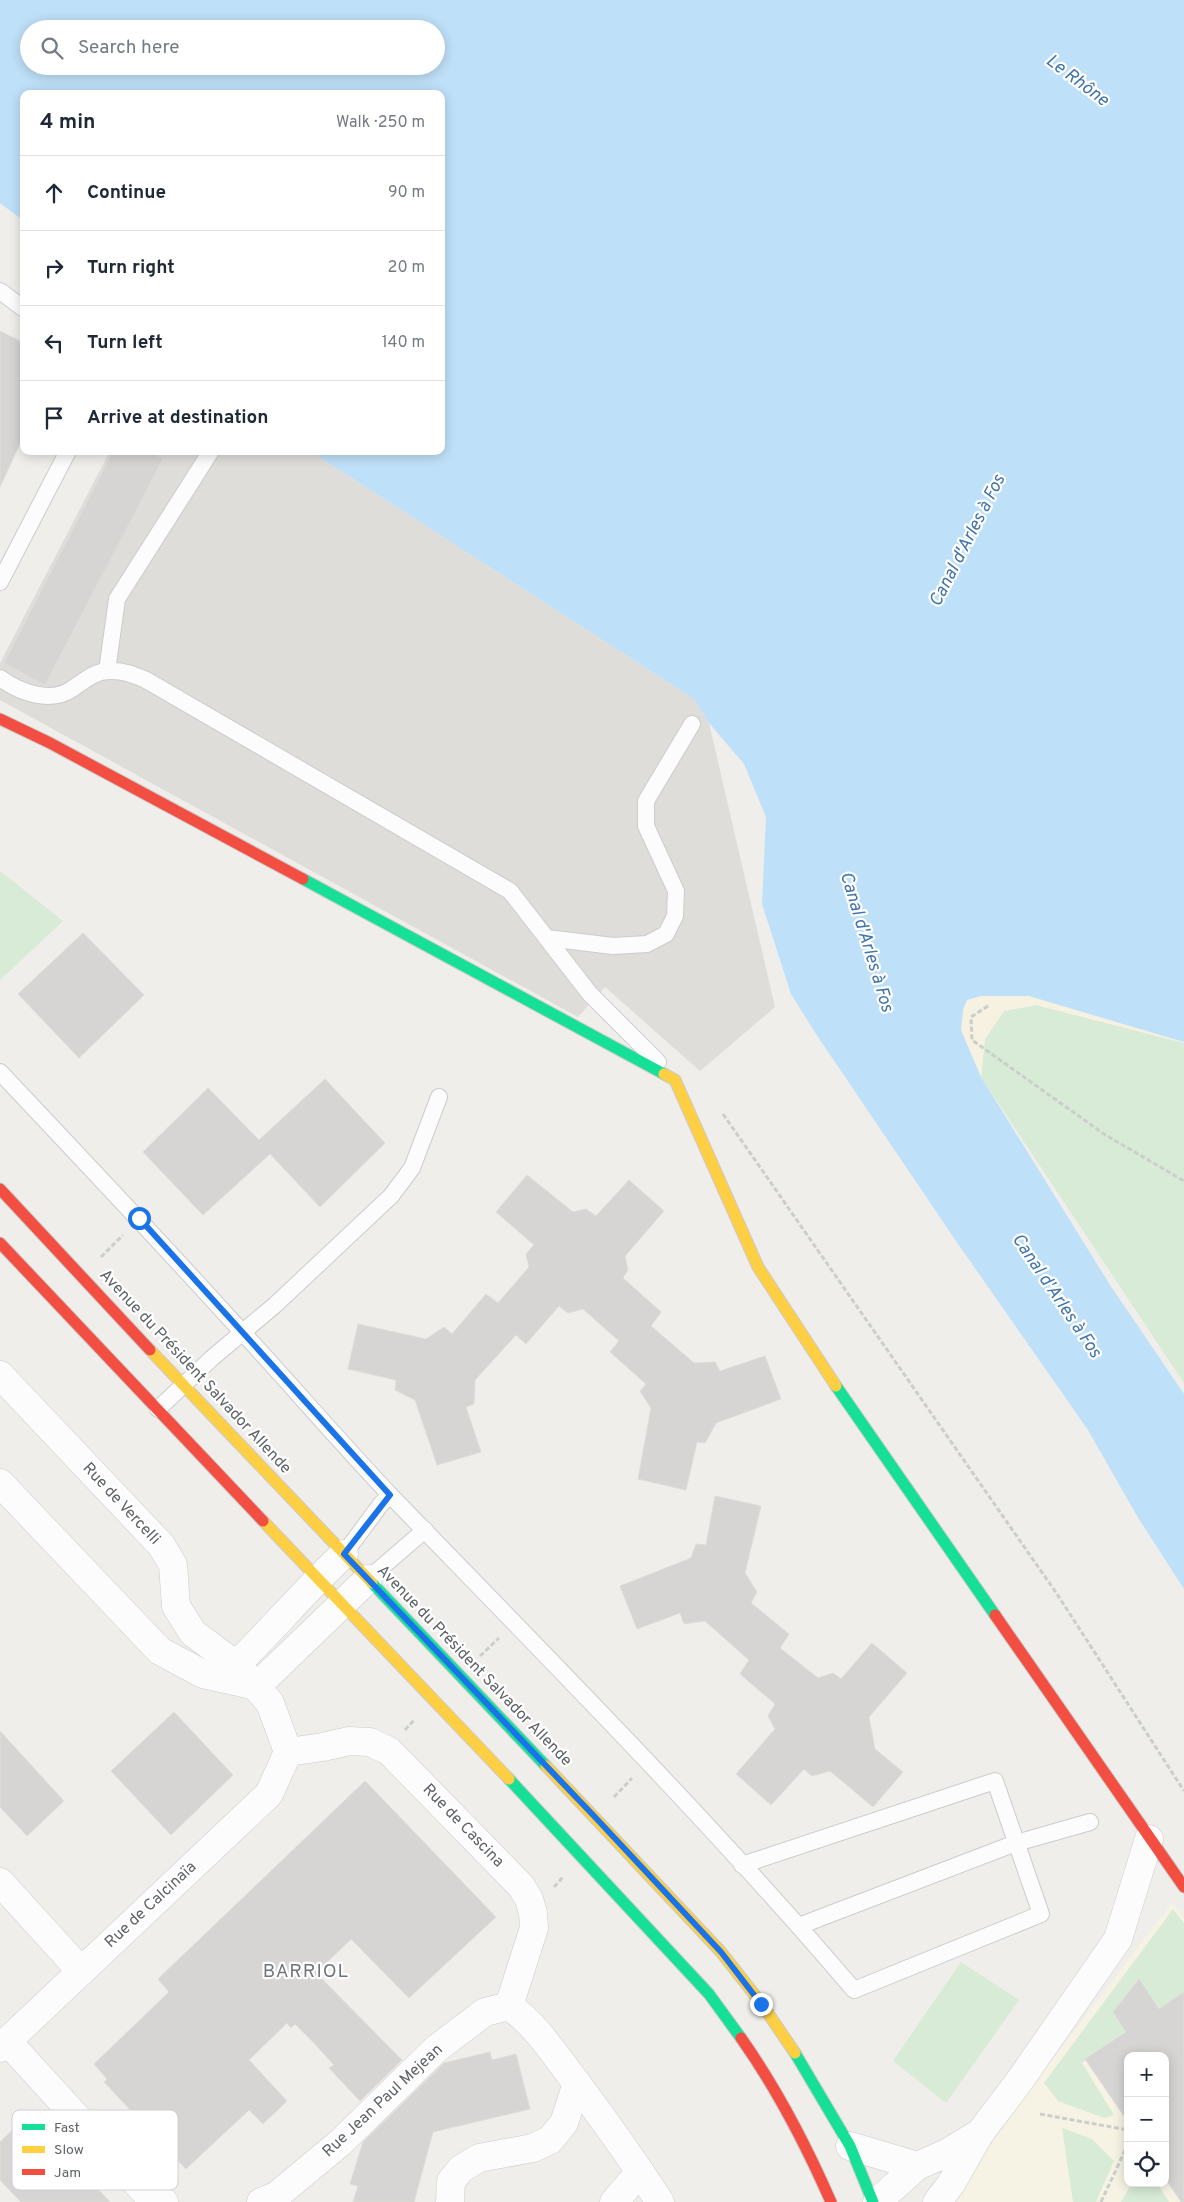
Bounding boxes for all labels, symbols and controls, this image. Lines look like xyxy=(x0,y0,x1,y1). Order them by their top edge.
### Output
search box xyxy=(20,20,445,75)
icon: search xyxy=(38,34,66,62)
text: Search here xyxy=(78,36,180,60)
water label: Le Rhône xyxy=(1041,50,1114,113)
text: 4 min xyxy=(40,109,96,136)
text: Walk · 250 m xyxy=(336,113,425,133)
icon: ahead xyxy=(40,179,68,207)
text: Continue xyxy=(87,181,166,205)
text: 90 m xyxy=(388,183,425,203)
icon: right xyxy=(40,254,68,282)
text: Turn right xyxy=(87,256,175,280)
text: 20 m xyxy=(388,258,425,278)
icon: left xyxy=(40,329,68,357)
text: Turn left xyxy=(87,331,163,355)
text: 140 m xyxy=(382,333,425,353)
icon: arrive xyxy=(40,404,68,432)
text: Arrive at destination xyxy=(87,406,268,430)
water label: Canal d'Arles à Fos xyxy=(925,470,1012,611)
water label: Canal d'Arles à Fos xyxy=(834,869,898,1016)
route start xyxy=(128,1207,151,1230)
water label: Canal d'Arles à Fos xyxy=(1006,1229,1107,1363)
street label: Avenue du Président Salvador Allende xyxy=(95,1266,295,1478)
street label: Rue de Vercelli xyxy=(78,1459,164,1549)
street label: Avenue du Président Salvador Allende xyxy=(372,1561,576,1771)
street label: Rue de Cascina xyxy=(418,1780,508,1872)
street label: Rue de Calcinaïa xyxy=(101,1857,201,1953)
district label: BARRIOL xyxy=(263,1960,349,1984)
route end xyxy=(750,1993,773,2016)
street label: Rue Jean Paul Mejean xyxy=(319,2040,447,2162)
map controls xyxy=(1124,2052,1169,2187)
button: + xyxy=(1124,2052,1169,2097)
button: − xyxy=(1124,2097,1169,2142)
legend xyxy=(12,2110,178,2190)
text: Fast xyxy=(54,2120,80,2137)
text: Slow xyxy=(54,2142,84,2159)
button: locate xyxy=(1124,2142,1169,2187)
text: Jam xyxy=(54,2165,81,2182)

